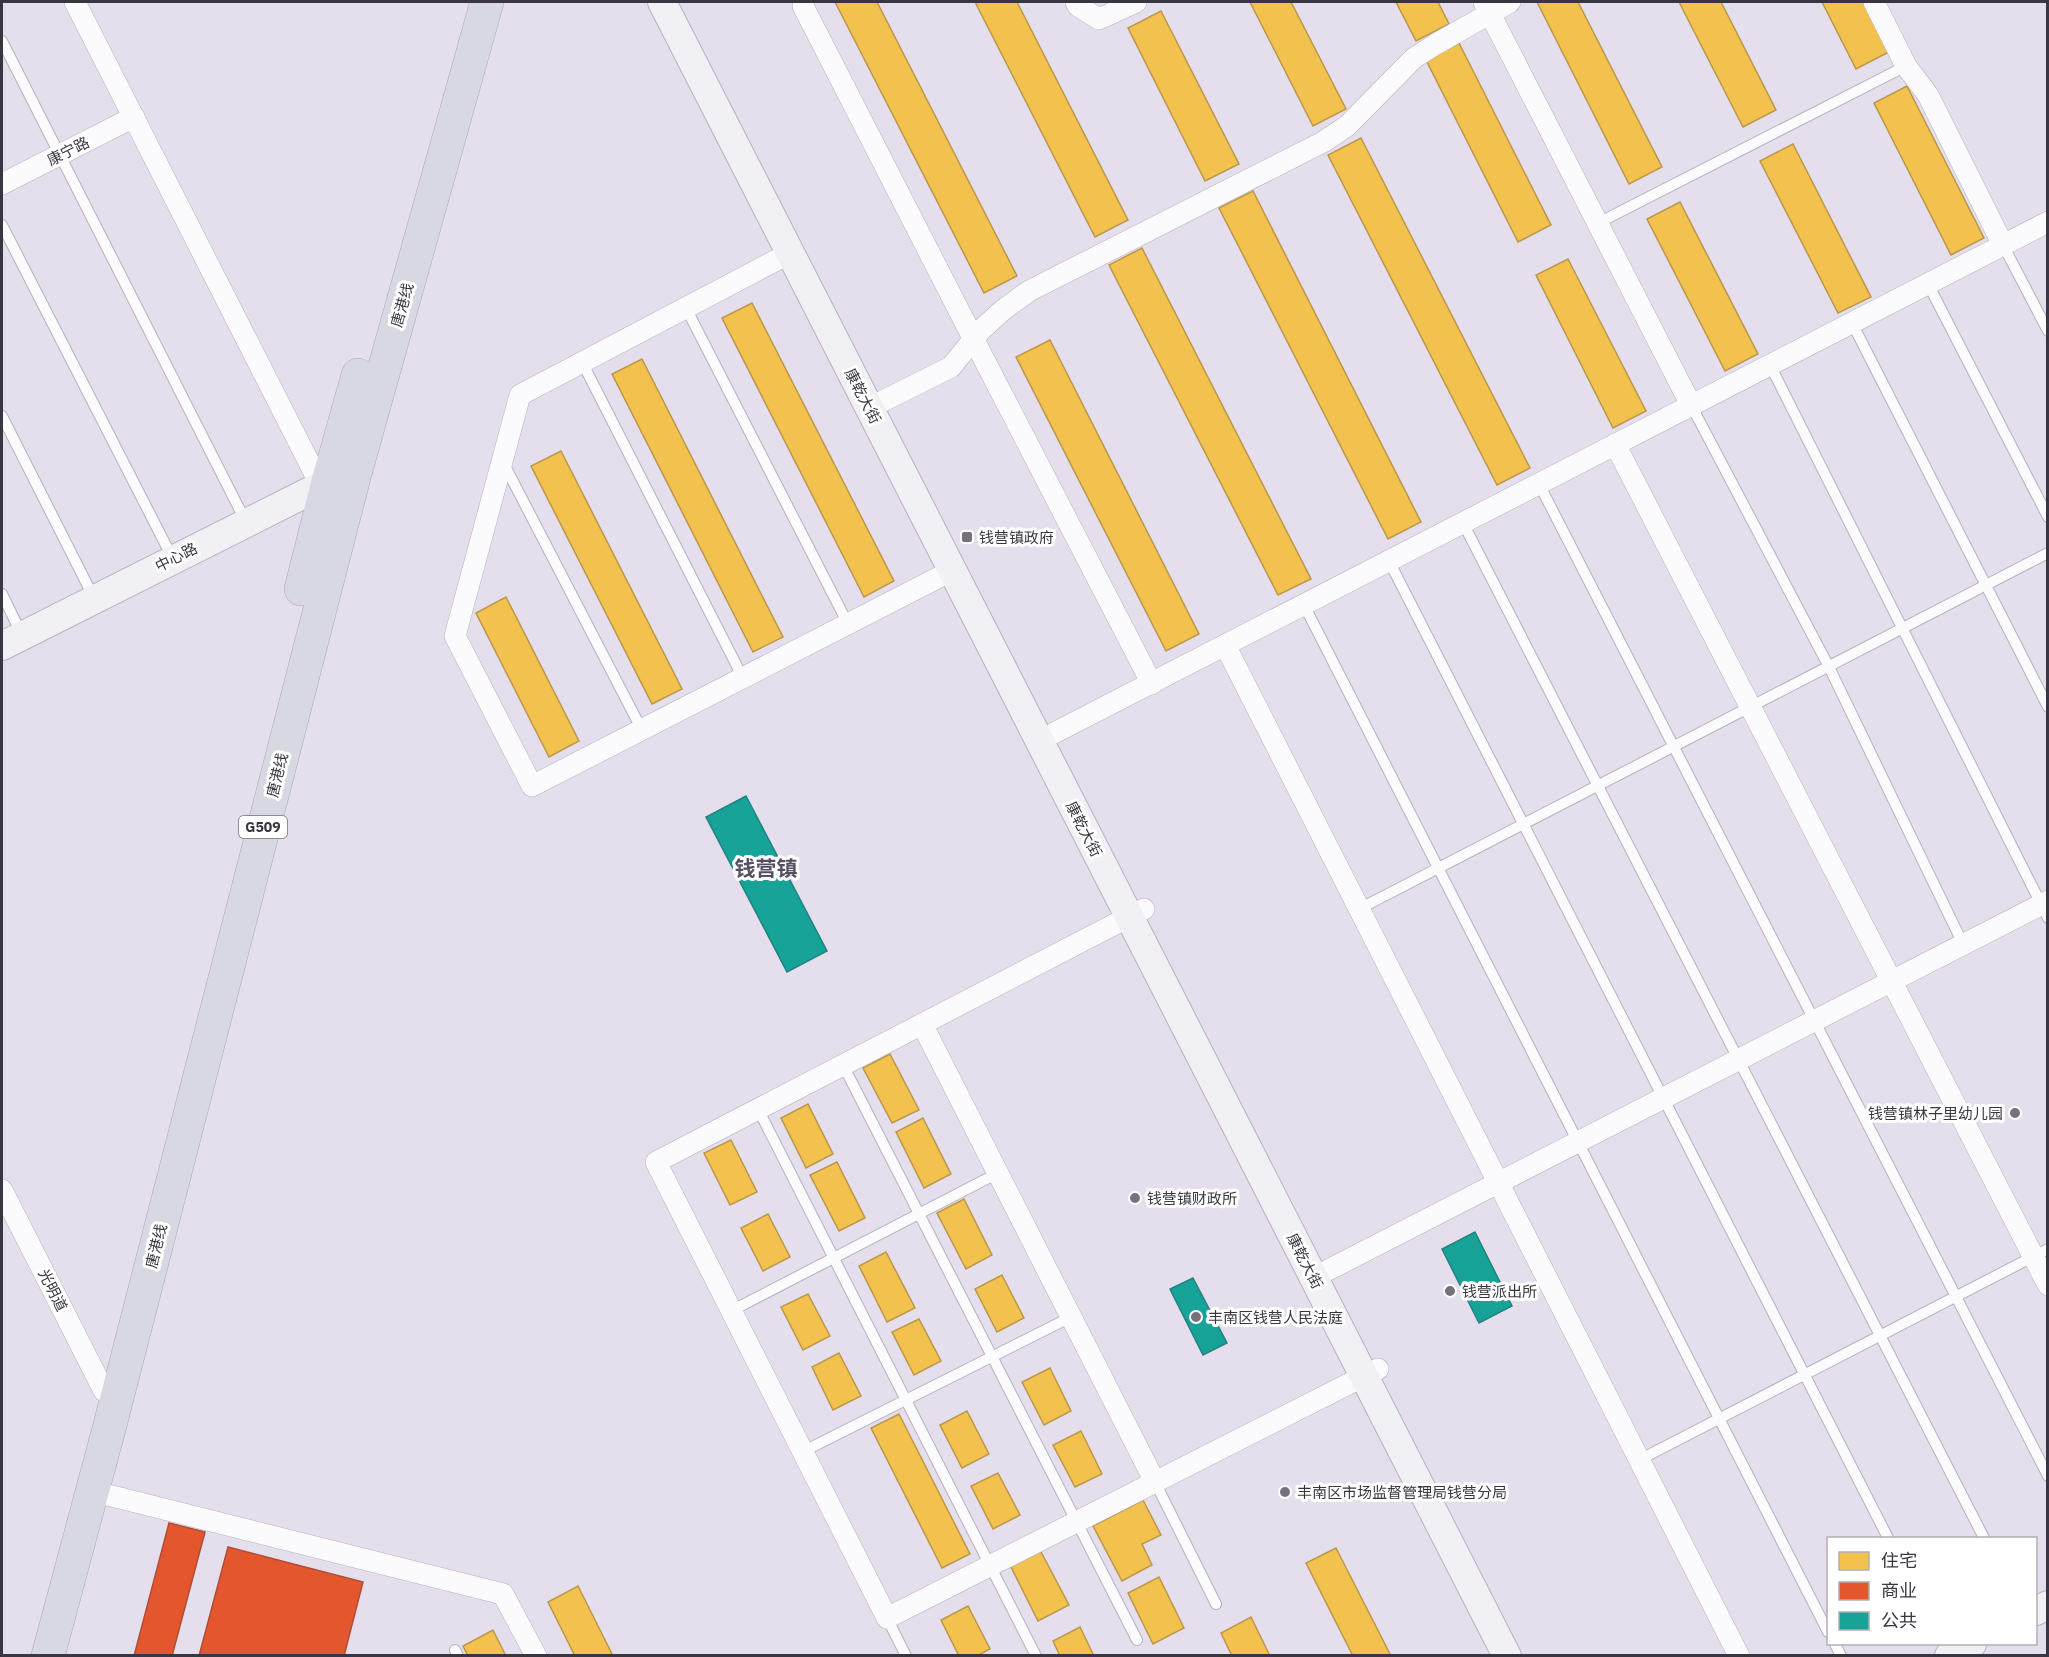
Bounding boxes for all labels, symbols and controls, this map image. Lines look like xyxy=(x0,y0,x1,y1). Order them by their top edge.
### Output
street label: 康宁路 xyxy=(44,132,92,170)
street label: 唐港线 xyxy=(387,281,417,329)
street label: 康乾大街 xyxy=(841,365,885,427)
place label: 钱营镇政府 xyxy=(979,528,1054,547)
marker: 钱营镇政府 xyxy=(960,530,974,544)
street label: 中心路 xyxy=(152,538,200,576)
street label: 唐港线 xyxy=(262,751,292,799)
street label: 康乾大街 xyxy=(1062,798,1106,860)
road number: G509 xyxy=(239,816,287,838)
district label: 钱营镇 xyxy=(735,854,798,882)
place label: 钱营镇林子里幼儿园 xyxy=(1868,1104,2003,1123)
marker: 钱营镇林子里幼儿园 xyxy=(2008,1106,2022,1120)
place label: 钱营镇财政所 xyxy=(1147,1189,1237,1208)
marker: 钱营镇财政所 xyxy=(1128,1191,1142,1205)
street label: 唐港线 xyxy=(141,1222,171,1270)
street label: 康乾大街 xyxy=(1283,1230,1327,1292)
street label: 光明道 xyxy=(34,1266,72,1314)
place label: 钱营派出所 xyxy=(1462,1282,1537,1301)
marker: 钱营派出所 xyxy=(1443,1284,1457,1298)
place label: 丰南区钱营人民法庭 xyxy=(1208,1308,1343,1327)
marker: 丰南区钱营人民法庭 xyxy=(1189,1310,1203,1324)
place label: 丰南区市场监督管理局钱营分局 xyxy=(1297,1483,1507,1502)
marker: 丰南区市场监督管理局钱营分局 xyxy=(1278,1485,1292,1499)
legend xyxy=(1827,1537,2037,1645)
text: 住宅 xyxy=(1881,1549,1917,1572)
text: 商业 xyxy=(1881,1579,1917,1602)
text: 公共 xyxy=(1881,1609,1917,1632)

